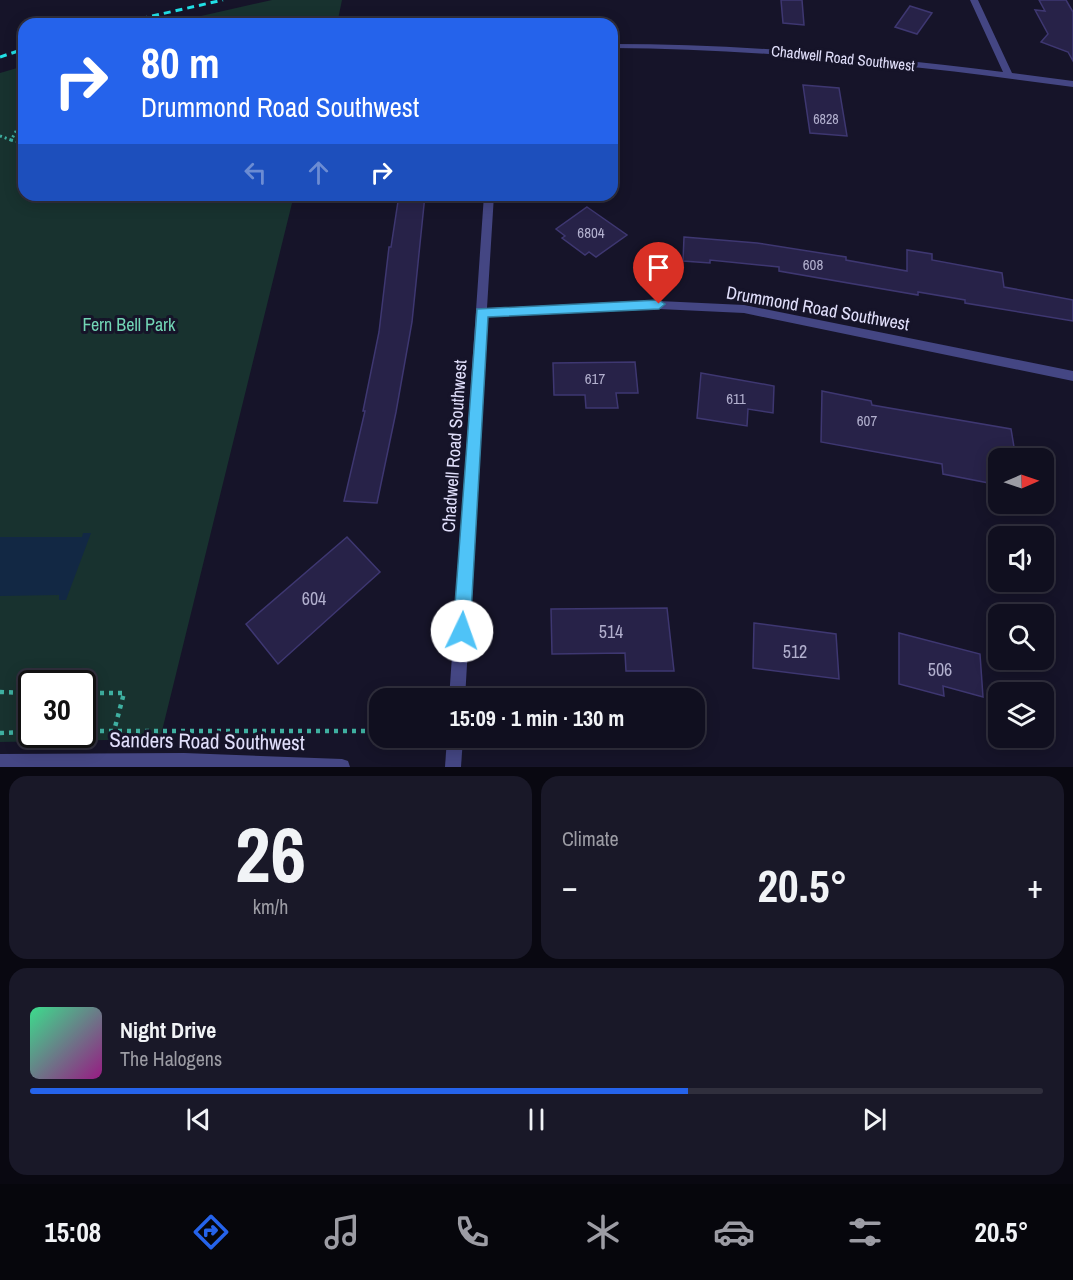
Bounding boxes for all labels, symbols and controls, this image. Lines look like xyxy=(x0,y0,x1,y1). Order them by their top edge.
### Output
text: 80 m xyxy=(141,35,220,91)
street label: Chadwell Road Southwest xyxy=(770,40,916,76)
icon: right xyxy=(42,42,120,120)
text: Drummond Road Southwest xyxy=(141,89,419,125)
house number: 6828 xyxy=(813,110,839,128)
icon: left xyxy=(239,156,272,189)
icon: ahead xyxy=(302,156,335,189)
icon: right xyxy=(365,156,398,189)
house number: 6804 xyxy=(577,222,605,243)
pin xyxy=(633,242,684,304)
icon: arrive xyxy=(642,251,675,284)
house number: 608 xyxy=(803,254,823,275)
street label: Drummond Road Southwest xyxy=(725,280,911,336)
park label: Fern Bell Park xyxy=(83,312,176,337)
street label: Chadwell Road Southwest xyxy=(435,359,473,533)
house number: 617 xyxy=(585,368,605,389)
house number: 611 xyxy=(726,388,746,409)
house number: 607 xyxy=(857,410,877,431)
north arrow xyxy=(988,448,1054,514)
map controls xyxy=(988,448,1054,748)
button: sound xyxy=(988,526,1054,592)
house number: 604 xyxy=(302,586,326,611)
position arrow xyxy=(430,599,494,663)
button: search xyxy=(988,604,1054,670)
house number: 514 xyxy=(599,619,623,644)
house number: 512 xyxy=(783,639,807,664)
house number: 506 xyxy=(928,657,952,682)
speed limit sign: 30 xyxy=(18,670,96,748)
button: layers xyxy=(988,682,1054,748)
text: 15:09 · 1 min · 130 m xyxy=(450,703,624,733)
street label: Sanders Road Southwest xyxy=(109,725,305,757)
text: 26 xyxy=(235,801,306,906)
text: Climate xyxy=(562,825,619,852)
text: 20.5° xyxy=(758,855,847,916)
text: − xyxy=(562,864,578,908)
text: + xyxy=(1027,864,1043,908)
text: km/h xyxy=(253,893,288,920)
text: Night Drive xyxy=(120,1015,216,1045)
text: The Halogens xyxy=(120,1045,222,1072)
icon: previous xyxy=(182,1103,215,1136)
icon: pause xyxy=(520,1103,553,1136)
icon: next xyxy=(858,1103,891,1136)
icon: directions xyxy=(190,1211,232,1253)
icon: music xyxy=(321,1211,363,1253)
icon: phone xyxy=(451,1211,493,1253)
icon: climate xyxy=(582,1211,624,1253)
icon: car xyxy=(713,1211,755,1253)
icon: filters xyxy=(844,1211,886,1253)
text: 15:08 xyxy=(44,1214,101,1250)
text: 20.5° xyxy=(975,1214,1029,1250)

